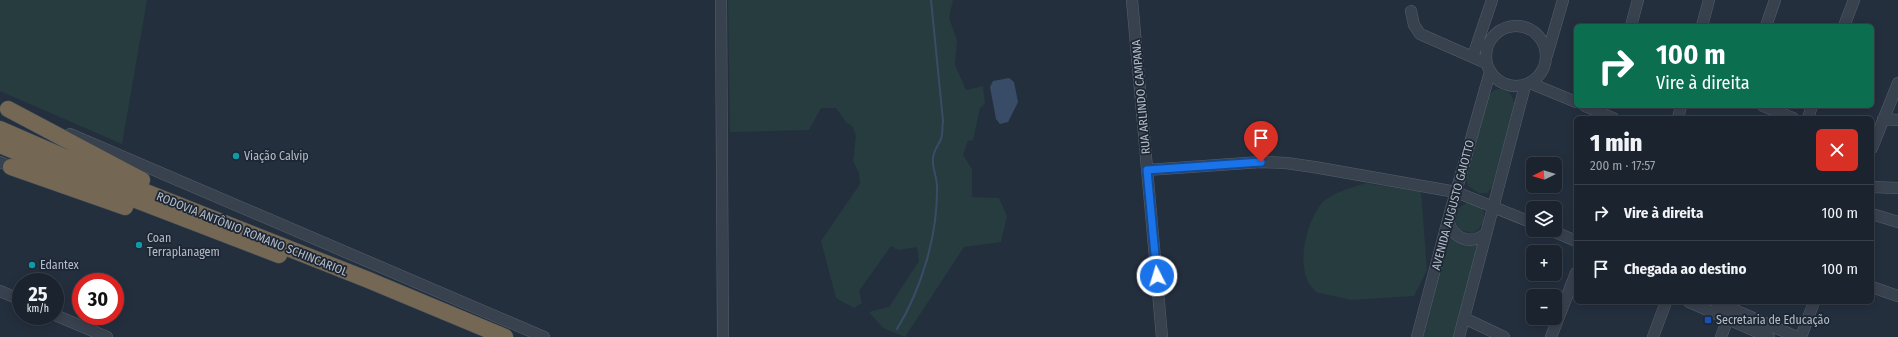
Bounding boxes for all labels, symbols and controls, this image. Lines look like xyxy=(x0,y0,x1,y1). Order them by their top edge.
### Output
street label: RUA ARLINDO CAMPANA xyxy=(1129,38,1153,155)
text: 100 m xyxy=(1656,38,1726,71)
icon: right xyxy=(1590,40,1642,92)
text: Vire à direita xyxy=(1656,72,1750,94)
pin xyxy=(1244,121,1278,162)
icon: arrive xyxy=(1250,127,1272,149)
text: 1 min xyxy=(1590,129,1642,157)
button: close xyxy=(1816,129,1858,171)
street label: AVENIDA AUGUSTO GAIOTTO xyxy=(1429,138,1477,272)
place label: Viação Calvip xyxy=(244,149,309,163)
marker: Viação Calvip xyxy=(231,151,241,161)
north arrow xyxy=(1526,157,1562,193)
map controls xyxy=(1526,157,1562,325)
text: 200 m · 17:57 xyxy=(1590,158,1655,173)
street label: RODOVIA ANTÔNIO ROMANO SCHINCARIOL xyxy=(154,188,351,279)
button: layers xyxy=(1526,201,1562,237)
icon: right xyxy=(1590,202,1612,224)
text: Vire à direita xyxy=(1624,204,1703,222)
text: 100 m xyxy=(1821,204,1858,222)
place label: Coan Terraplanagem xyxy=(147,231,220,259)
marker: Coan Terraplanagem xyxy=(134,240,144,250)
button: + xyxy=(1526,245,1562,281)
position arrow xyxy=(1136,255,1178,297)
place label: Edantex xyxy=(40,258,80,272)
icon: arrive xyxy=(1590,258,1612,280)
marker: Edantex xyxy=(27,260,37,270)
text: Chegada ao destino xyxy=(1624,260,1746,278)
text: 100 m xyxy=(1821,260,1858,278)
speed limit sign: 30 xyxy=(72,273,124,325)
text: 25 xyxy=(28,282,48,306)
button: − xyxy=(1526,289,1562,325)
text: km/h xyxy=(27,303,49,315)
place label: Secretaria de Educação xyxy=(1716,313,1830,327)
marker: Secretaria de Educação xyxy=(1703,315,1713,325)

